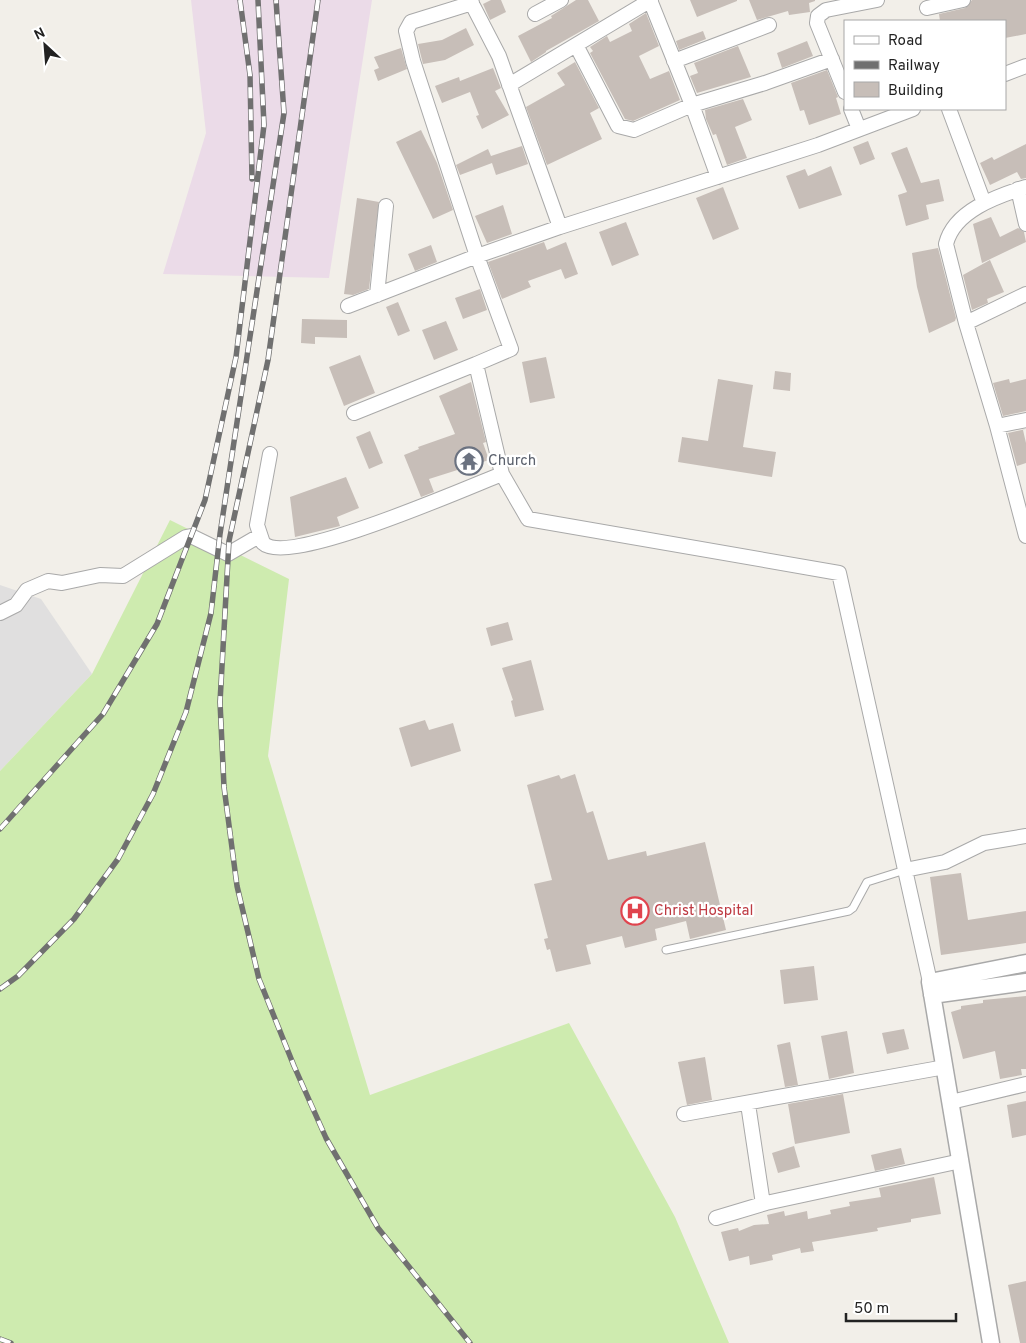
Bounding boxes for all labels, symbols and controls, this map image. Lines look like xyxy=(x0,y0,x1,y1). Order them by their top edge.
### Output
north arrow xyxy=(20,20,70,70)
legend xyxy=(844,20,1006,110)
text: N xyxy=(32,25,48,45)
text: Road xyxy=(888,32,923,51)
text: Railway xyxy=(888,57,940,76)
text: Building xyxy=(888,82,943,101)
temple icon: Church xyxy=(454,446,484,476)
place label: Church xyxy=(488,452,536,471)
hospital icon: Christ Hospital xyxy=(620,896,650,926)
place label: Christ Hospital xyxy=(654,902,753,921)
scale bar xyxy=(846,1290,956,1322)
text: 50 m xyxy=(854,1300,889,1319)

